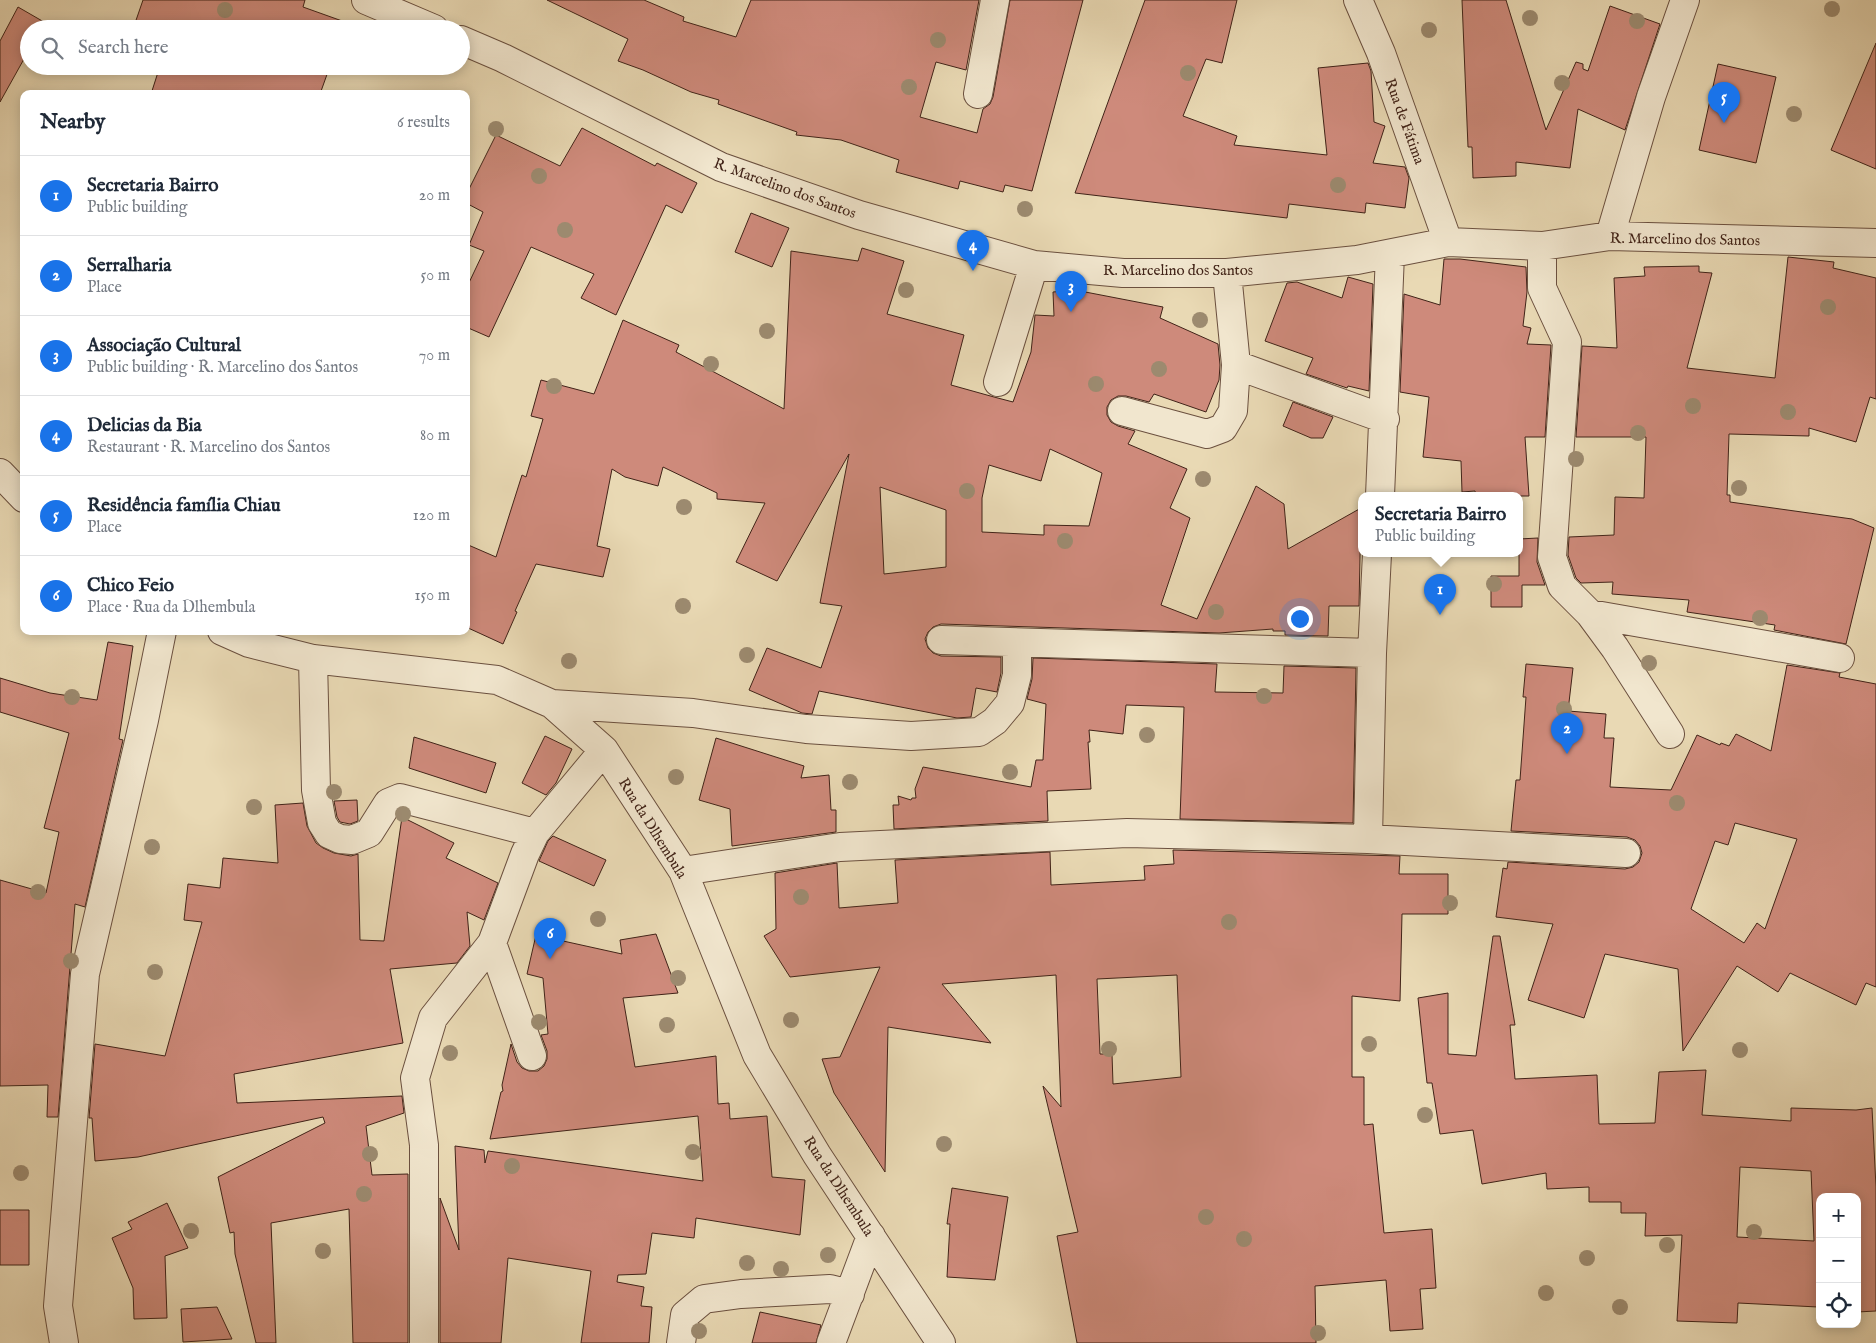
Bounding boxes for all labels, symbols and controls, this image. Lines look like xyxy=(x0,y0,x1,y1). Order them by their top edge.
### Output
search box xyxy=(20,20,470,75)
icon: search xyxy=(38,34,66,62)
text: Search here xyxy=(78,36,169,60)
street label: Rua de Fátima xyxy=(1380,76,1429,167)
pin: 5 xyxy=(1708,82,1740,123)
text: Nearby xyxy=(40,109,105,136)
text: 6 results xyxy=(397,113,450,133)
street label: R. Marcelino dos Santos xyxy=(711,154,859,223)
text: Secretaria Bairro xyxy=(87,174,219,198)
text: 1 xyxy=(53,186,59,206)
text: 20 m xyxy=(419,186,450,206)
text: Public building xyxy=(87,198,187,218)
street label: R. Marcelino dos Santos xyxy=(1610,229,1760,250)
pin: 4 xyxy=(957,230,989,271)
text: Serralharia xyxy=(87,254,171,278)
street label: R. Marcelino dos Santos xyxy=(1103,261,1253,280)
text: 2 xyxy=(52,266,60,286)
text: 50 m xyxy=(421,266,450,286)
pin: 3 xyxy=(1055,271,1087,312)
text: Place xyxy=(87,278,122,298)
text: Associação Cultural xyxy=(87,334,241,358)
text: 3 xyxy=(53,346,59,366)
text: 70 m xyxy=(419,346,450,366)
text: Public building · R. Marcelino dos Santos xyxy=(87,358,358,378)
text: Delicias da Bia xyxy=(87,414,202,438)
text: 4 xyxy=(52,426,60,446)
text: 80 m xyxy=(420,426,450,446)
text: Restaurant · R. Marcelino dos Santos xyxy=(87,438,330,458)
popup xyxy=(1358,492,1523,557)
text: Residência família Chiau xyxy=(87,494,281,518)
text: Secretaria Bairro xyxy=(1375,503,1506,527)
text: 5 xyxy=(53,506,59,526)
text: 120 m xyxy=(413,506,450,526)
text: Place xyxy=(87,518,122,538)
text: Public building xyxy=(1375,527,1475,547)
text: Chico Feio xyxy=(87,574,174,598)
pin: 1 xyxy=(1424,574,1456,615)
text: 6 xyxy=(53,586,59,606)
text: 150 m xyxy=(415,586,450,606)
text: Place · Rua da Dlhembula xyxy=(87,598,255,618)
your location xyxy=(1287,606,1313,632)
pin: 2 xyxy=(1551,713,1583,754)
street label: Rua da Dlhembula xyxy=(614,774,691,883)
pin: 6 xyxy=(534,918,566,959)
street label: Rua da Dlhembula xyxy=(799,1133,878,1240)
map controls xyxy=(1816,1193,1861,1328)
button: + xyxy=(1816,1193,1861,1238)
button: − xyxy=(1816,1238,1861,1283)
button: locate xyxy=(1816,1283,1861,1328)

